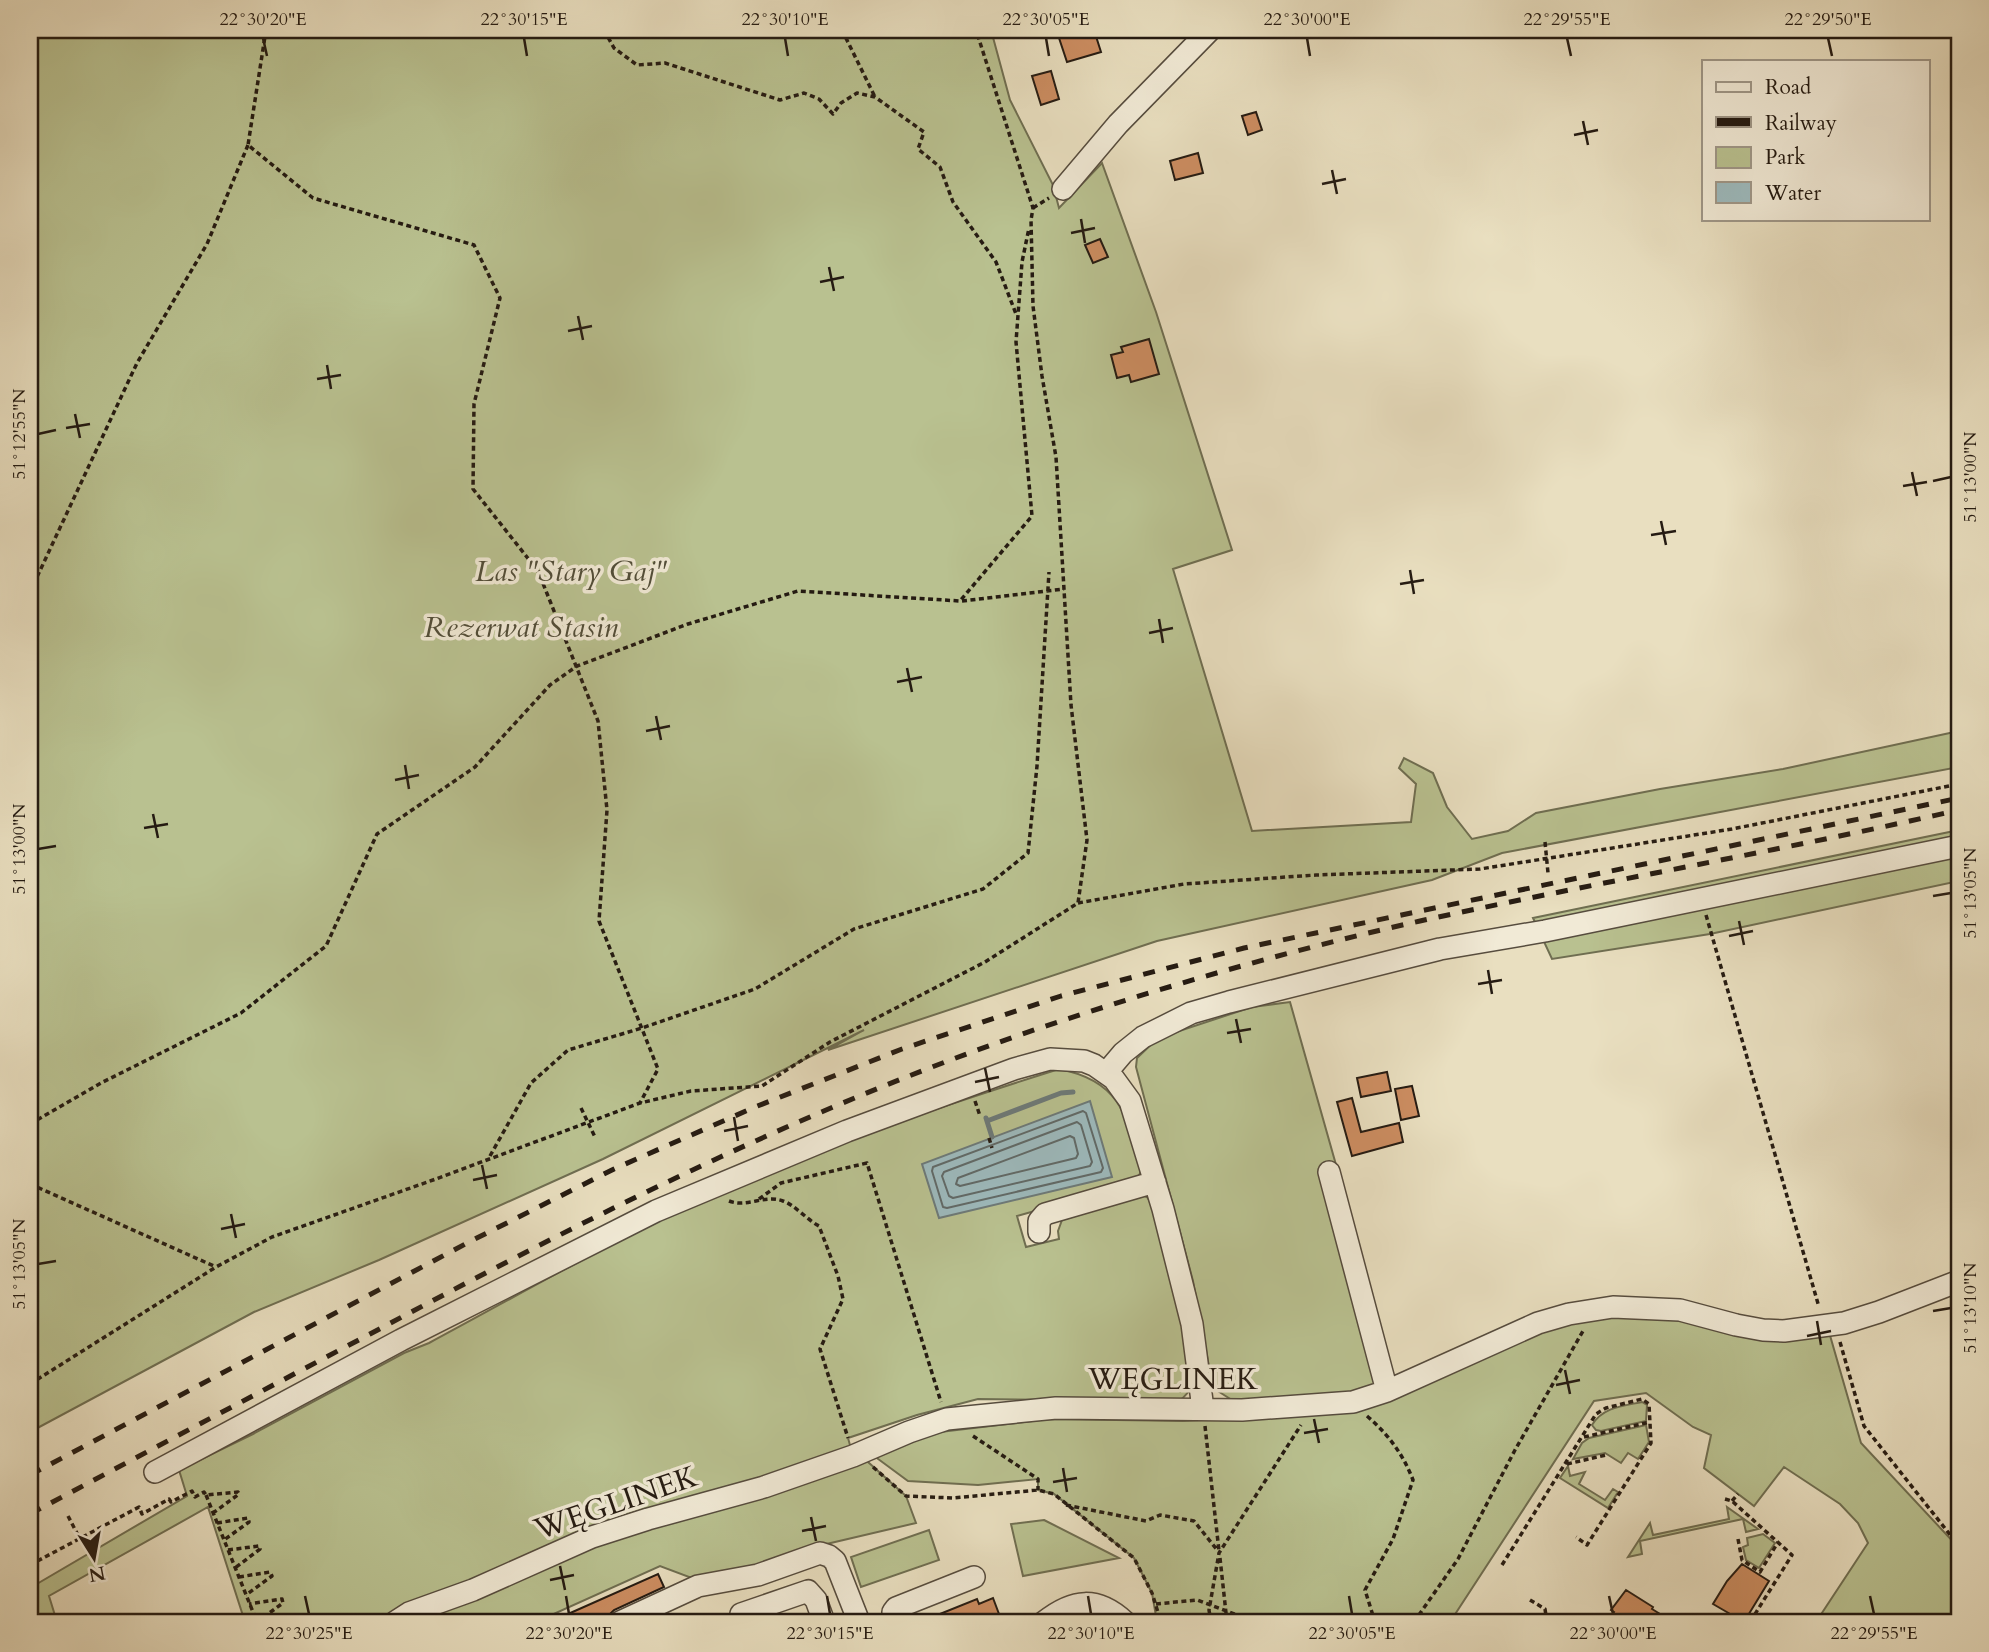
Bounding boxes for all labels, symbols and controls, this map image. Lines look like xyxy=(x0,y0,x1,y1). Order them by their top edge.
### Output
text: 22°30'20"E xyxy=(219,7,307,32)
text: 22°30'15"E xyxy=(480,7,568,32)
text: 22°30'10"E xyxy=(741,7,829,32)
text: 22°30'05"E xyxy=(1002,7,1090,32)
text: 22°30'00"E xyxy=(1263,7,1351,32)
text: 22°29'55"E xyxy=(1523,7,1611,32)
text: 22°29'50"E xyxy=(1784,7,1872,32)
legend xyxy=(1702,60,1930,220)
text: Road xyxy=(1765,73,1811,102)
text: Railway xyxy=(1765,109,1837,138)
text: Park xyxy=(1765,143,1806,172)
text: Water xyxy=(1764,179,1821,208)
text: 51°12'55"N xyxy=(7,388,32,480)
text: 51°13'00"N xyxy=(1958,431,1983,523)
park label: Las "Stary Gaj" xyxy=(475,551,667,592)
park label: Rezerwat Stasin xyxy=(424,607,619,648)
text: 51°13'00"N xyxy=(7,803,32,895)
text: 51°13'05"N xyxy=(1958,847,1983,939)
text: 51°13'05"N xyxy=(7,1218,32,1310)
text: 51°13'10"N xyxy=(1958,1262,1983,1354)
street label: WĘGLINEK xyxy=(1087,1359,1259,1400)
street label: WĘGLINEK xyxy=(528,1456,704,1550)
north arrow xyxy=(60,1522,130,1592)
text: N xyxy=(86,1559,108,1588)
text: 22°30'25"E xyxy=(265,1621,353,1646)
text: 22°30'20"E xyxy=(525,1621,613,1646)
text: 22°30'15"E xyxy=(786,1621,874,1646)
text: 22°30'10"E xyxy=(1047,1621,1135,1646)
text: 22°30'05"E xyxy=(1308,1621,1396,1646)
text: 22°30'00"E xyxy=(1569,1621,1657,1646)
text: 22°29'55"E xyxy=(1830,1621,1918,1646)

